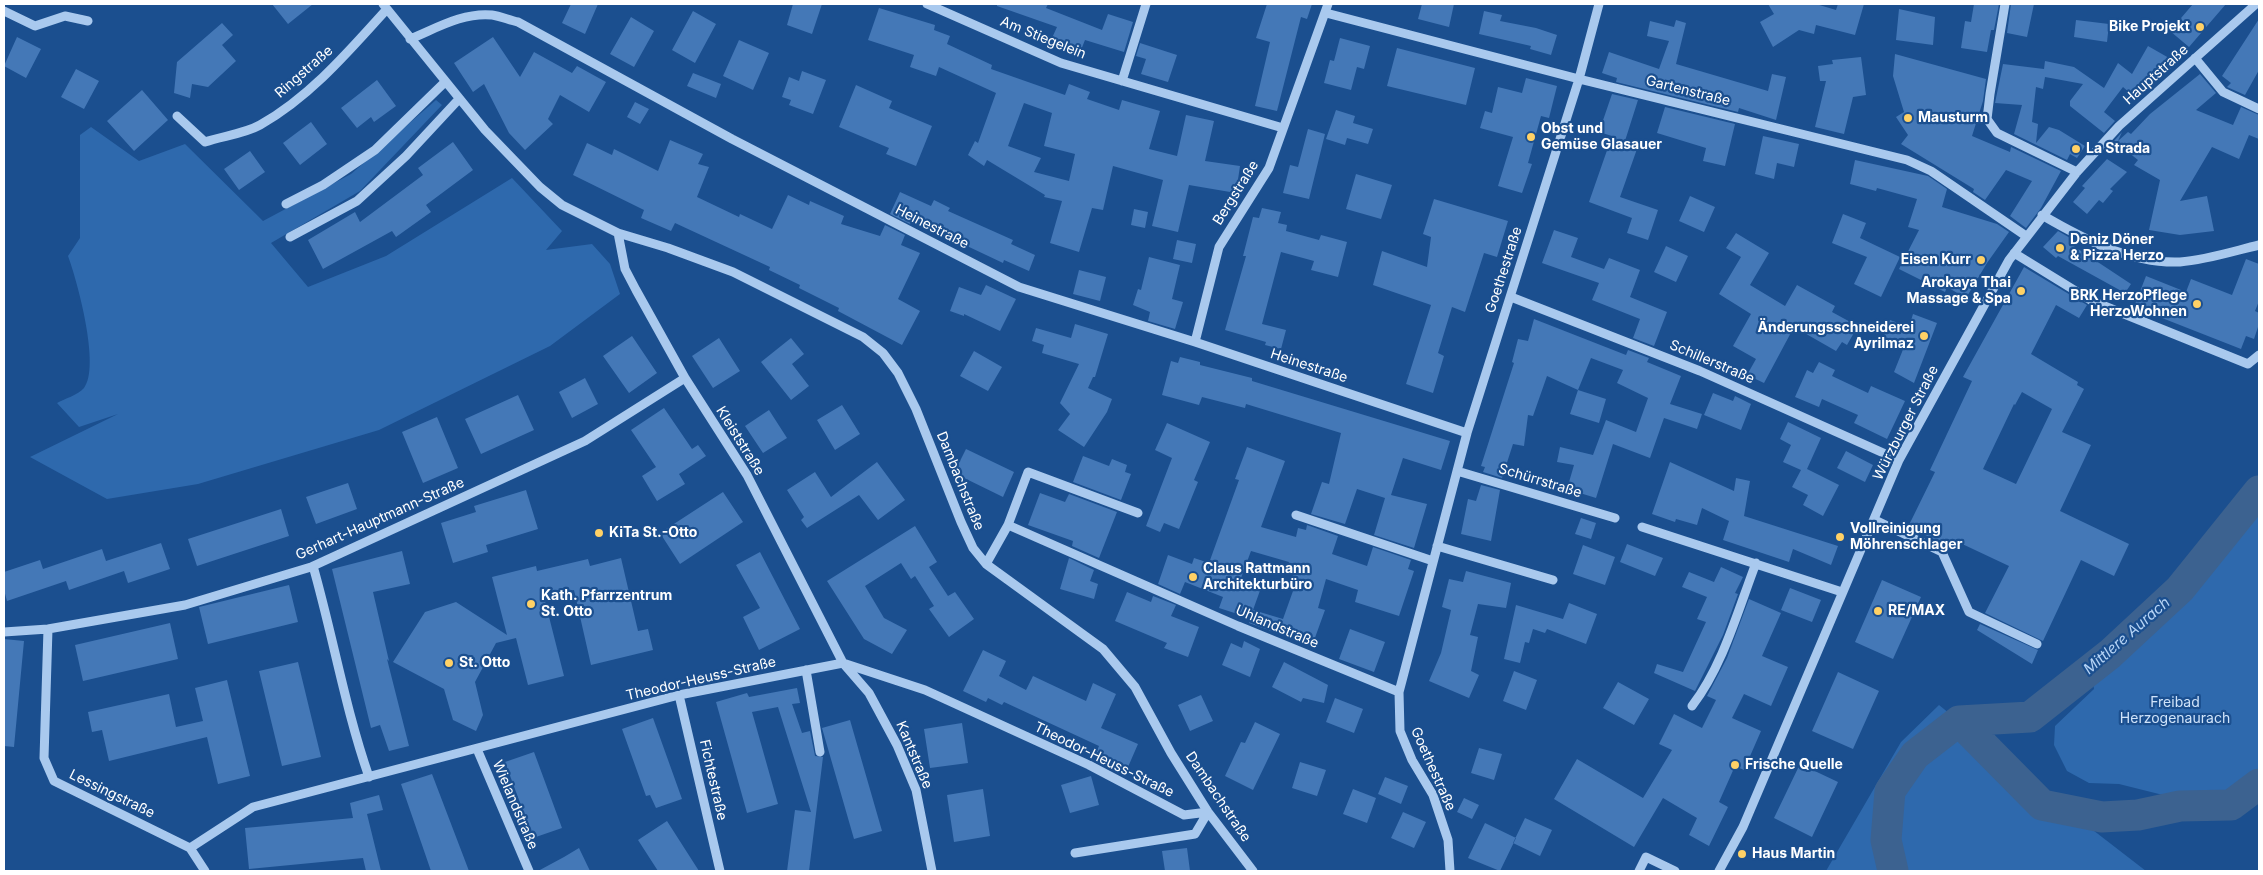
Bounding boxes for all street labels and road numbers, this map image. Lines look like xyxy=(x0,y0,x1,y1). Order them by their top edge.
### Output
street label: Am Stiegelein xyxy=(998,13,1088,63)
street label: Ringstraße xyxy=(272,42,336,102)
street label: Hauptstraße xyxy=(2120,42,2192,108)
street label: Gartenstraße xyxy=(1644,72,1732,110)
street label: Bergstraße xyxy=(1210,158,1262,228)
street label: Heinestraße xyxy=(892,201,972,253)
street label: Goethestraße xyxy=(1482,225,1526,315)
street label: Schillerstraße xyxy=(1667,337,1757,387)
street label: Heinestraße xyxy=(1268,346,1350,386)
street label: Würzburger Straße xyxy=(1870,363,1942,483)
street label: Kleiststraße xyxy=(712,403,768,479)
street label: Dambachstraße xyxy=(933,429,987,533)
street label: Schürrstraße xyxy=(1496,460,1584,502)
street label: Gerhart-Hauptmann-Straße xyxy=(293,474,467,564)
street label: Uhlandstraße xyxy=(1233,602,1321,652)
street label: Theodor-Heuss-Straße xyxy=(624,654,778,704)
street label: Kantstraße xyxy=(892,719,936,791)
street label: Theodor-Heuss-Straße xyxy=(1031,719,1177,801)
street label: Goethestraße xyxy=(1407,725,1459,813)
street label: Fichtestraße xyxy=(696,738,730,822)
street label: Dambachstraße xyxy=(1182,749,1254,845)
street label: Wielandstraße xyxy=(489,758,541,852)
street label: Lessingstraße xyxy=(67,766,157,822)

